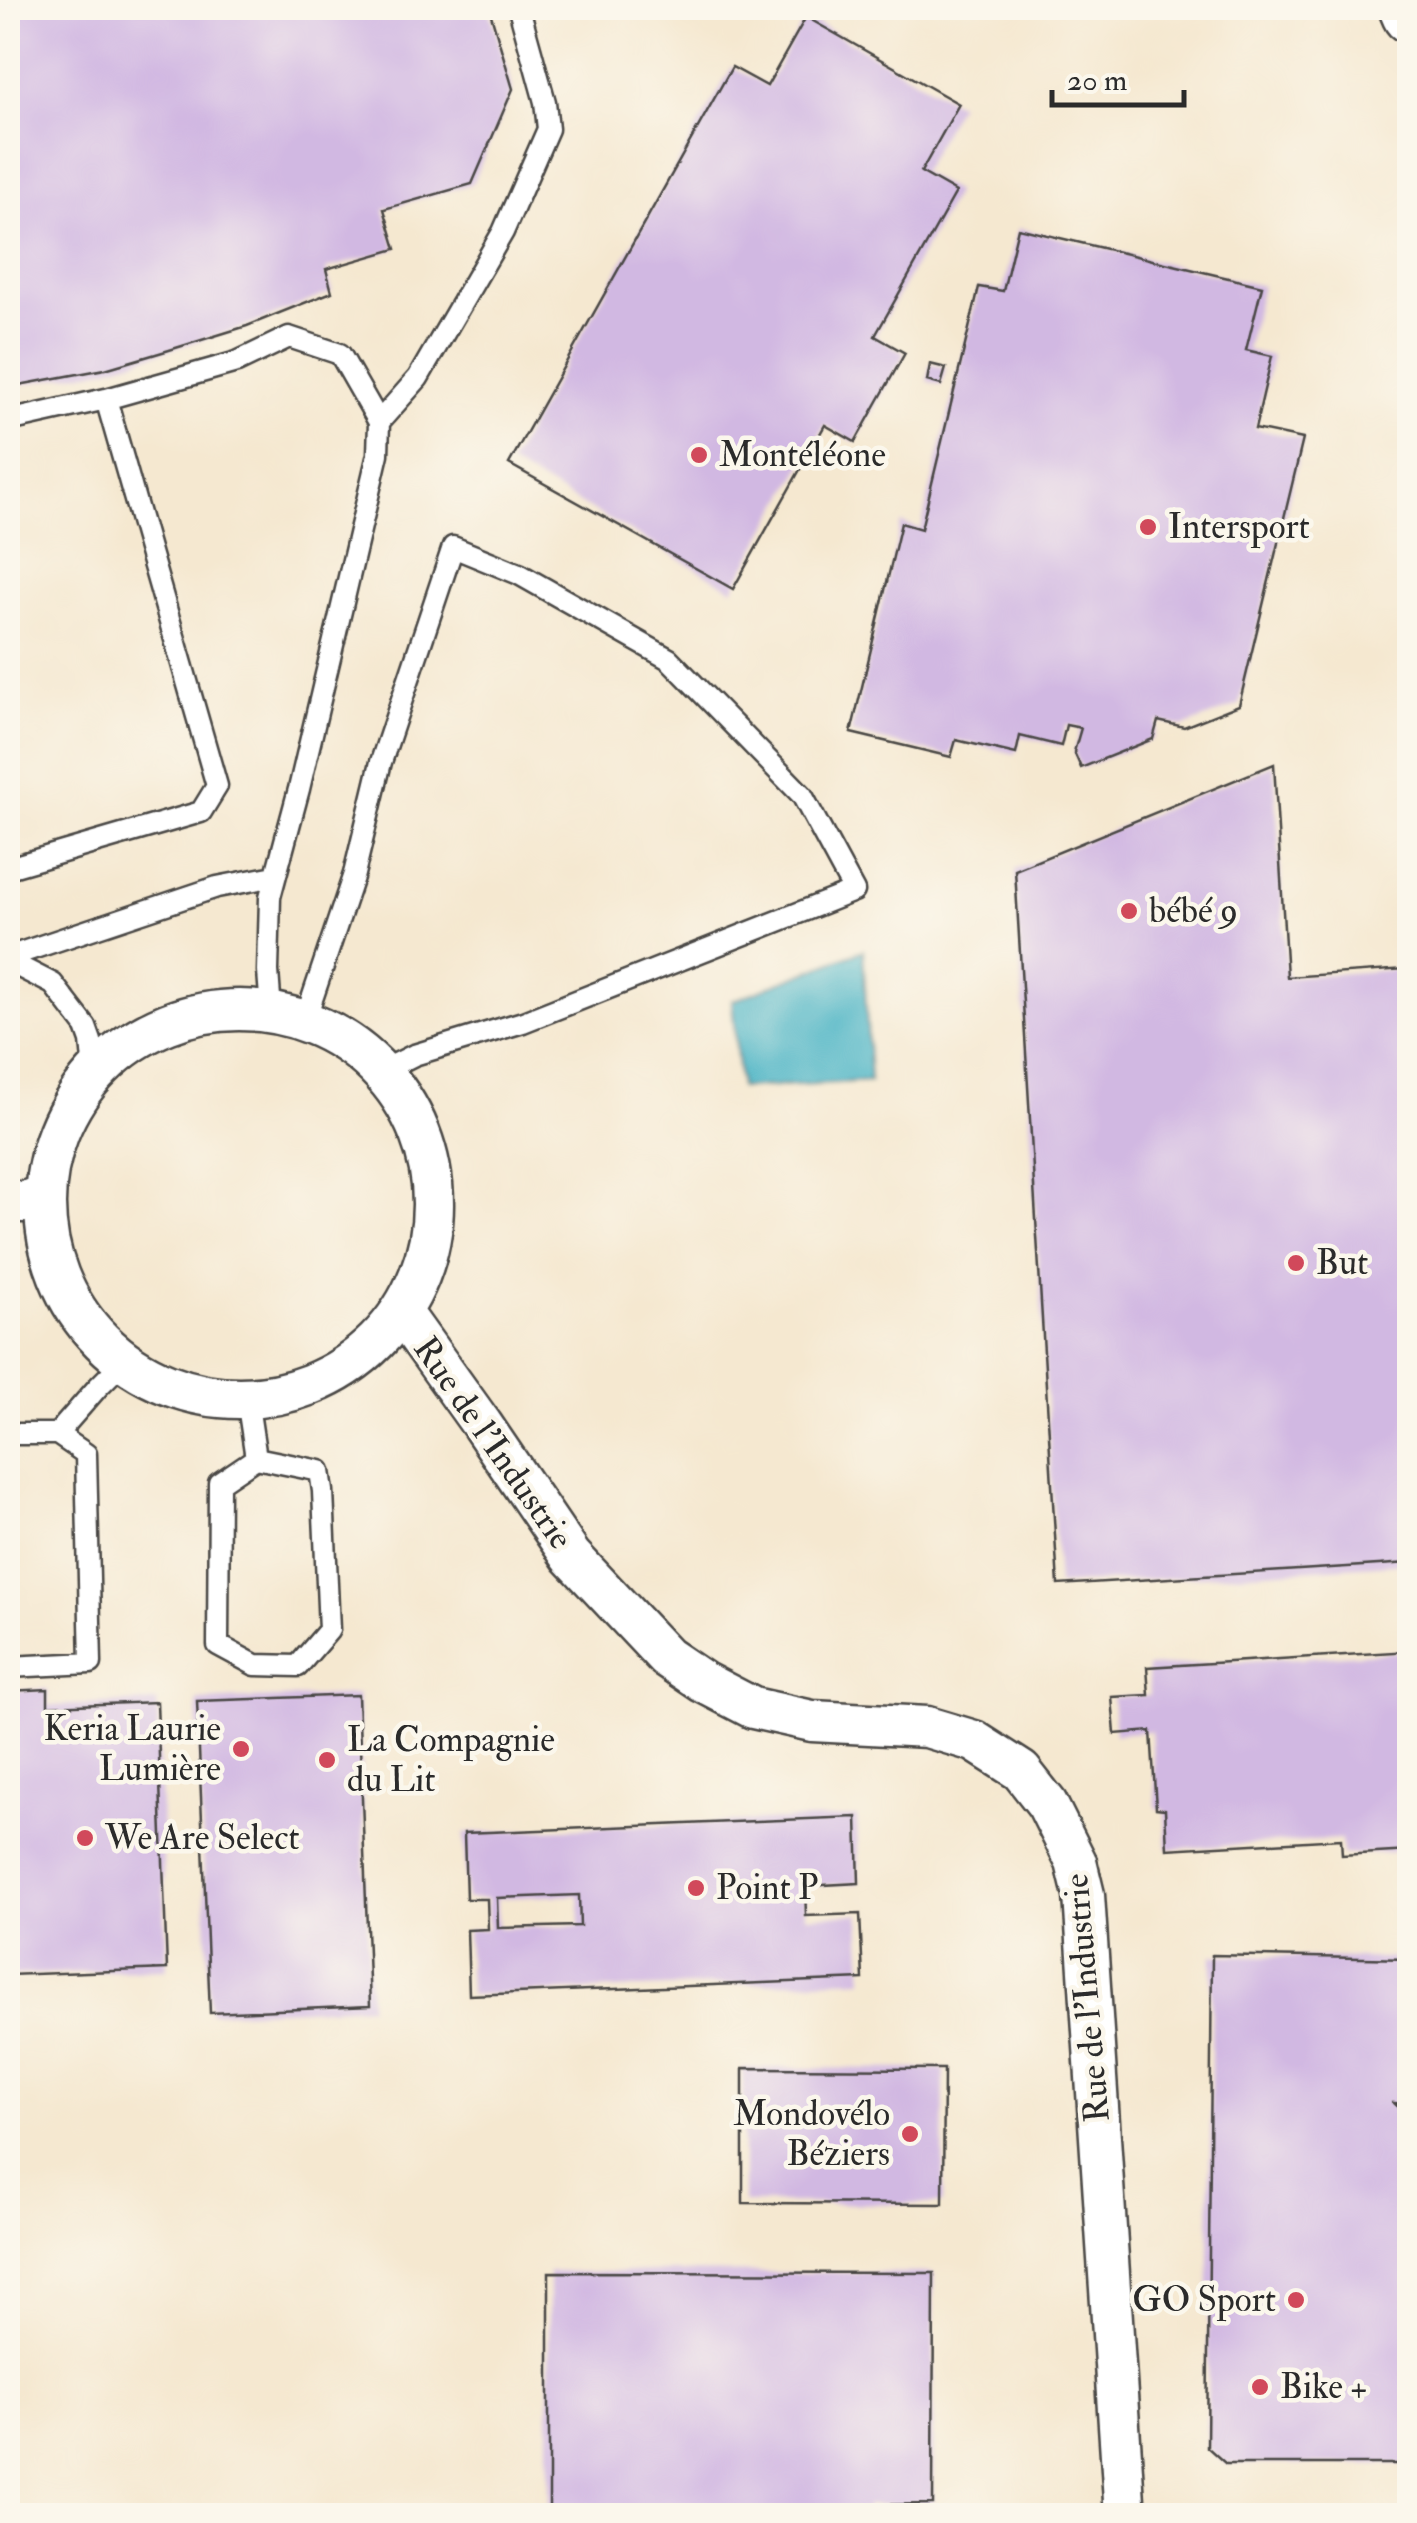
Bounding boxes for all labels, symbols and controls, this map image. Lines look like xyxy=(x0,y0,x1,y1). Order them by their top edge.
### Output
scale bar xyxy=(1052,45,1184,107)
text: 20 m xyxy=(1067,62,1127,99)
place label: Montéléone xyxy=(719,433,886,477)
marker: Montéléone xyxy=(688,444,710,466)
place label: Intersport xyxy=(1168,505,1310,549)
marker: Intersport xyxy=(1137,516,1159,538)
place label: bébé 9 xyxy=(1149,889,1238,933)
marker: bébé 9 xyxy=(1118,900,1140,922)
place label: But xyxy=(1316,1241,1368,1285)
marker: But xyxy=(1285,1252,1307,1274)
street label: Rue de l'Industrie xyxy=(403,1328,583,1558)
place label: Keria Laurie Lumière xyxy=(44,1707,221,1791)
place label: La Compagnie du Lit xyxy=(347,1718,555,1802)
marker: Keria Laurie Lumière xyxy=(230,1738,252,1760)
marker: La Compagnie du Lit xyxy=(316,1749,338,1771)
place label: We Are Select xyxy=(104,1816,300,1860)
marker: We Are Select xyxy=(74,1827,96,1849)
place label: Point P xyxy=(716,1866,819,1910)
street label: Rue de l'Industrie xyxy=(1054,1872,1120,2124)
marker: Point P xyxy=(685,1877,707,1899)
place label: Mondovélo Béziers xyxy=(733,2092,890,2176)
marker: Mondovélo Béziers xyxy=(899,2123,921,2145)
place label: GO Sport xyxy=(1132,2278,1276,2322)
marker: GO Sport xyxy=(1285,2289,1307,2311)
place label: Bike + xyxy=(1280,2365,1367,2409)
marker: Bike + xyxy=(1249,2376,1271,2398)

